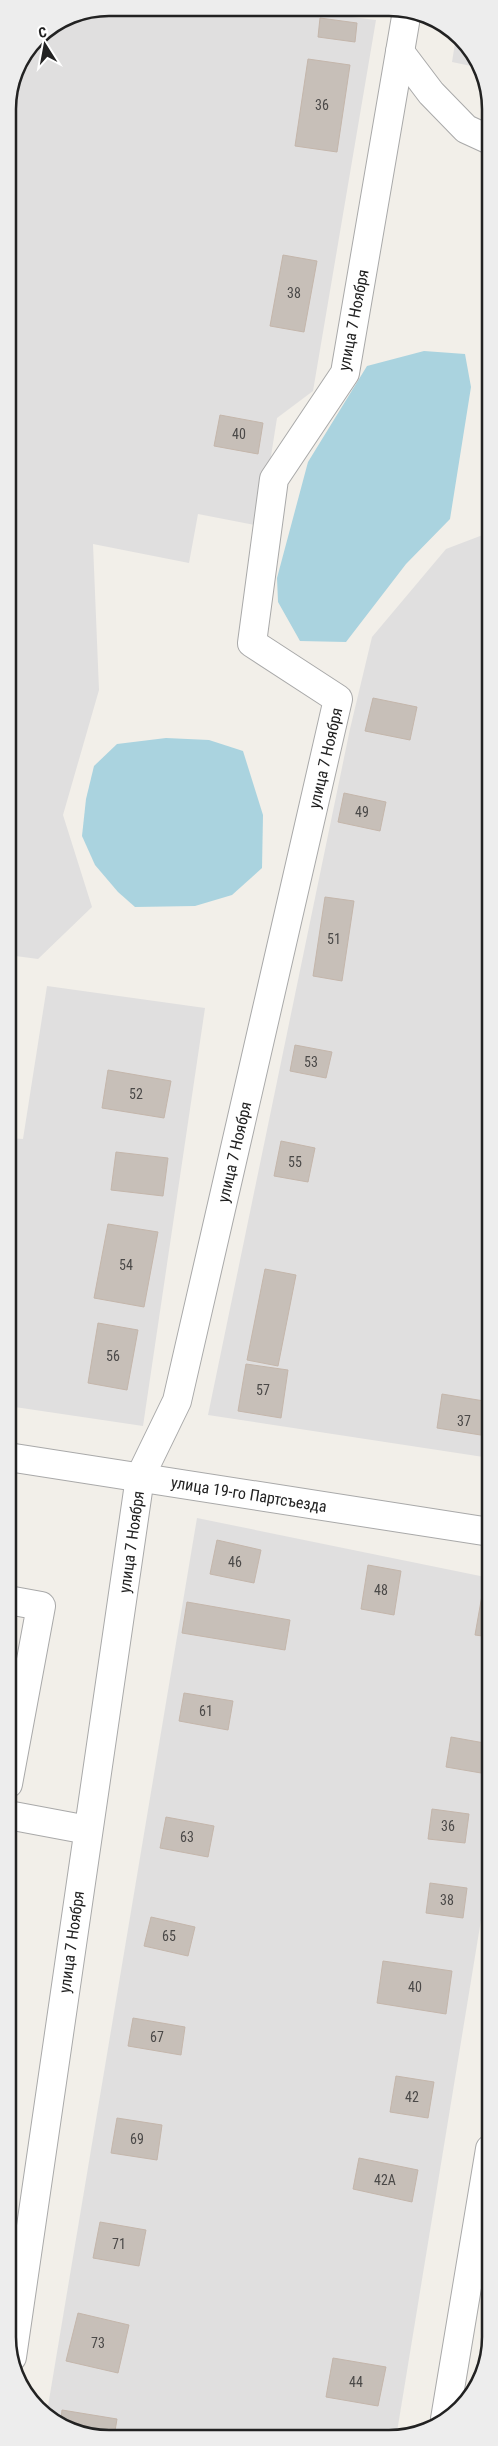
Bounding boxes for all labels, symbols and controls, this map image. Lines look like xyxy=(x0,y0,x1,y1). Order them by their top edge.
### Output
north arrow xyxy=(20,20,70,70)
text: С xyxy=(37,24,48,41)
house number: 36 xyxy=(315,97,329,113)
street label: улица 7 Ноября xyxy=(334,268,373,372)
house number: 38 xyxy=(287,285,301,301)
house number: 40 xyxy=(232,426,246,442)
street label: улица 7 Ноября xyxy=(305,706,346,810)
house number: 49 xyxy=(355,804,369,820)
house number: 51 xyxy=(327,931,341,947)
house number: 53 xyxy=(304,1054,318,1070)
house number: 52 xyxy=(129,1086,143,1102)
street label: улица 7 Ноября xyxy=(214,1100,255,1204)
house number: 55 xyxy=(288,1154,302,1170)
house number: 54 xyxy=(119,1257,133,1273)
house number: 56 xyxy=(106,1348,120,1364)
house number: 57 xyxy=(256,1382,270,1398)
house number: 37 xyxy=(457,1413,471,1429)
street label: улица 19-го Партсъезда xyxy=(170,1473,328,1516)
street label: улица 7 Ноября xyxy=(115,1490,148,1594)
house number: 46 xyxy=(228,1554,242,1570)
house number: 48 xyxy=(374,1582,388,1598)
house number: 61 xyxy=(199,1703,213,1719)
house number: 36 xyxy=(441,1818,455,1834)
house number: 63 xyxy=(180,1829,194,1845)
street label: улица 7 Ноября xyxy=(55,1890,88,1994)
house number: 38 xyxy=(440,1892,454,1908)
house number: 65 xyxy=(162,1928,176,1944)
house number: 40 xyxy=(408,1979,422,1995)
house number: 67 xyxy=(150,2029,164,2045)
house number: 42 xyxy=(405,2089,419,2105)
house number: 69 xyxy=(130,2131,144,2147)
house number: 42А xyxy=(374,2172,396,2188)
house number: 71 xyxy=(112,2236,126,2252)
house number: 73 xyxy=(91,2335,105,2351)
house number: 44 xyxy=(349,2374,363,2390)

